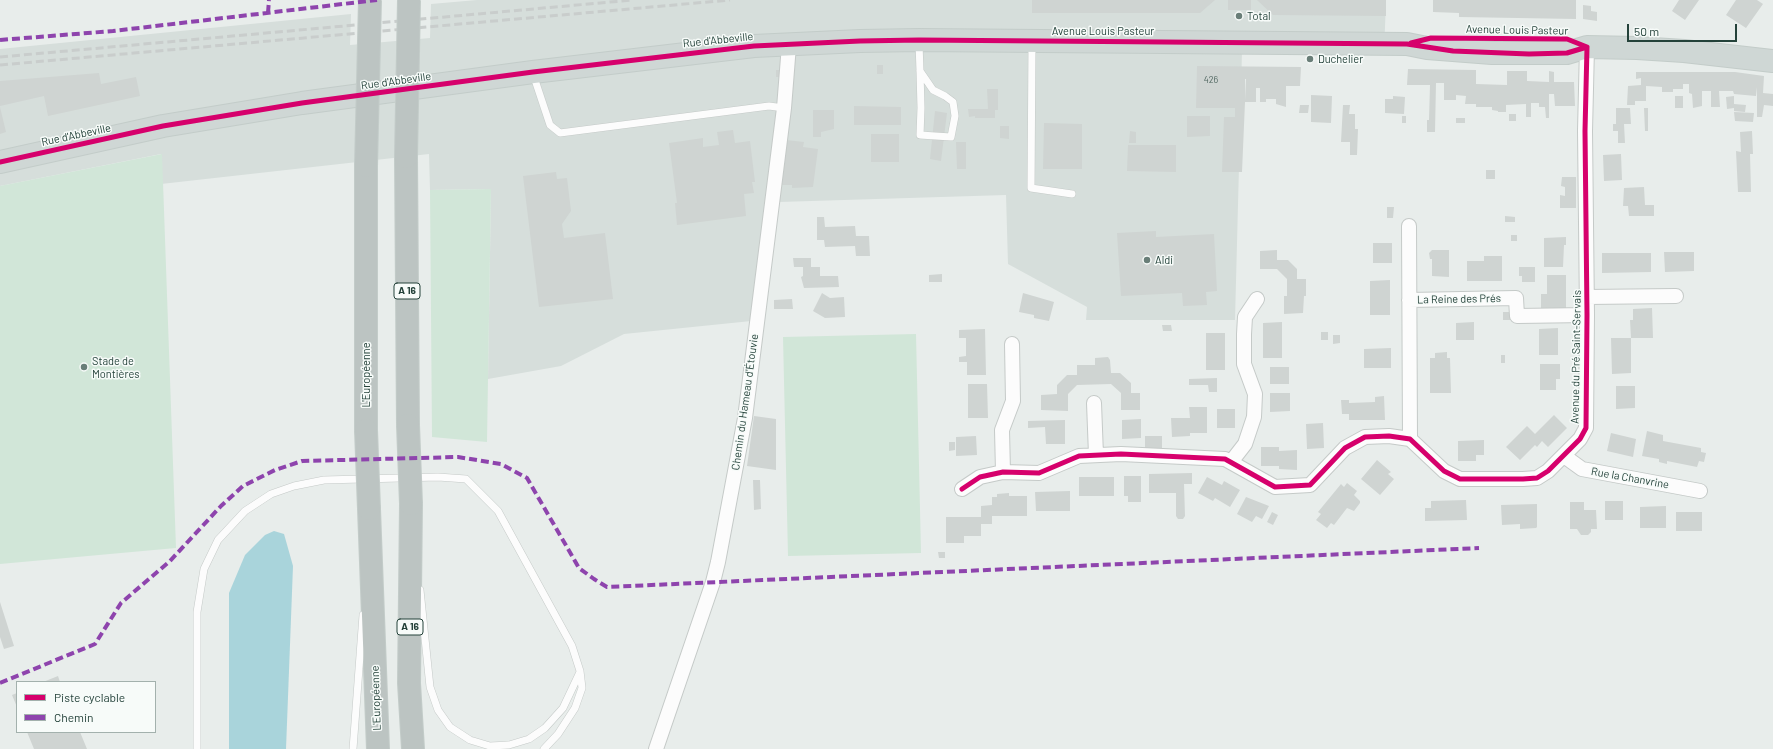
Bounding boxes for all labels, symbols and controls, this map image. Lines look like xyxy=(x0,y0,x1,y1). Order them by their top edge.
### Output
place label: Total xyxy=(1247,9,1271,23)
marker: Total xyxy=(1234,11,1244,21)
scale bar xyxy=(1629,16,1739,42)
street label: Avenue Louis Pasteur xyxy=(1466,23,1568,37)
street label: Avenue Louis Pasteur xyxy=(1052,24,1154,38)
text: 50 m xyxy=(1634,24,1659,38)
street label: Rue d'Abbeville xyxy=(682,30,754,50)
place label: Duchelier xyxy=(1318,52,1363,66)
marker: Duchelier xyxy=(1305,54,1315,64)
street label: Rue d'Abbeville xyxy=(360,70,432,92)
house number: 426 xyxy=(1204,75,1218,85)
street label: Rue d'Abbeville xyxy=(40,121,112,149)
place label: Aldi xyxy=(1155,253,1173,267)
marker: Aldi xyxy=(1142,255,1152,265)
road number: A 16 xyxy=(394,283,420,299)
street label: Avenue du Pré Saint-Servais xyxy=(1568,290,1584,424)
street label: La Reine des Prés xyxy=(1417,292,1501,306)
street label: Chemin du Hameau d'Étouvie xyxy=(729,333,761,471)
street label: L'Européenne xyxy=(359,342,373,408)
place label: Stade de Montières xyxy=(92,354,139,380)
marker: Stade de Montières xyxy=(79,362,89,372)
street label: Rue la Chanvrine xyxy=(1590,465,1670,491)
road number: A 16 xyxy=(397,619,423,635)
street label: L'Européenne xyxy=(368,665,384,731)
legend xyxy=(16,681,156,733)
text: Piste cyclable xyxy=(54,690,125,704)
text: Chemin xyxy=(54,710,94,724)

